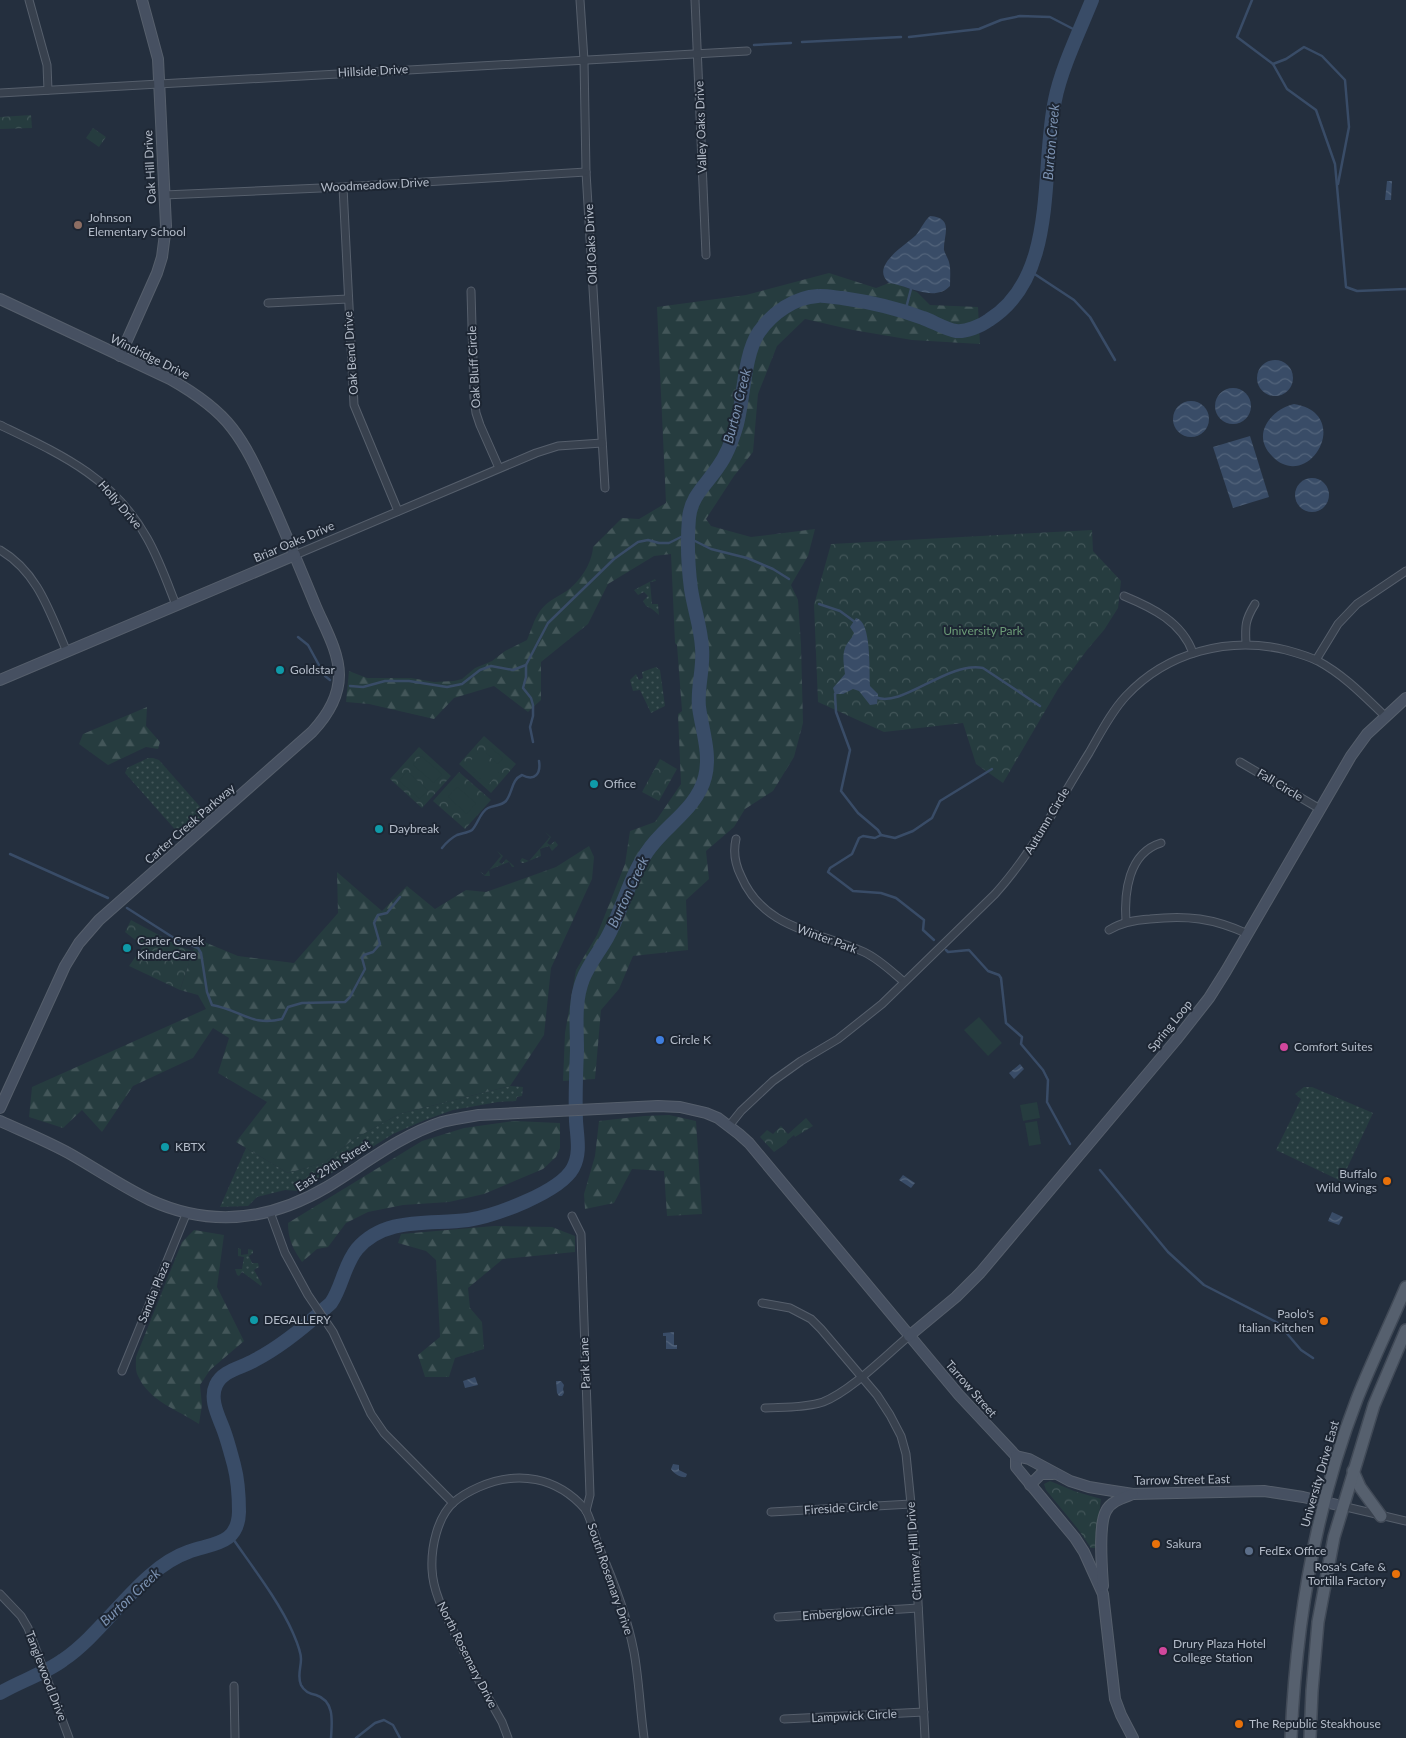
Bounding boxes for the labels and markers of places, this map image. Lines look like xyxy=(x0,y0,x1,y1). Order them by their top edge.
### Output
place label: Johnson Elementary School xyxy=(88,210,186,239)
marker: Johnson Elementary School xyxy=(72,219,84,231)
place label: Goldstar xyxy=(290,662,336,677)
marker: Goldstar xyxy=(274,664,286,676)
place label: Office xyxy=(604,776,636,791)
marker: Office xyxy=(588,778,600,790)
place label: Daybreak xyxy=(389,821,440,836)
marker: Daybreak xyxy=(373,823,385,835)
place label: Carter Creek KinderCare xyxy=(137,933,205,962)
marker: Carter Creek KinderCare xyxy=(121,942,133,954)
place label: Circle K xyxy=(670,1032,711,1047)
marker: Circle K xyxy=(654,1034,666,1046)
place label: Comfort Suites xyxy=(1294,1039,1373,1054)
marker: Comfort Suites xyxy=(1278,1041,1290,1053)
place label: KBTX xyxy=(175,1139,206,1154)
marker: KBTX xyxy=(159,1141,171,1153)
place label: Buffalo Wild Wings xyxy=(1316,1166,1377,1195)
marker: Buffalo Wild Wings xyxy=(1381,1175,1393,1187)
place label: Paolo's Italian Kitchen xyxy=(1239,1306,1314,1335)
place label: DEGALLERY xyxy=(264,1312,331,1327)
marker: DEGALLERY xyxy=(248,1314,260,1326)
marker: Paolo's Italian Kitchen xyxy=(1318,1315,1330,1327)
place label: Sakura xyxy=(1166,1536,1201,1551)
marker: Sakura xyxy=(1150,1538,1162,1550)
place label: FedEx Office xyxy=(1259,1543,1326,1558)
marker: FedEx Office xyxy=(1243,1545,1255,1557)
place label: Rosa's Cafe & Tortilla Factory xyxy=(1308,1559,1387,1588)
marker: Rosa's Cafe & Tortilla Factory xyxy=(1390,1568,1402,1580)
place label: Drury Plaza Hotel College Station xyxy=(1173,1636,1266,1665)
marker: Drury Plaza Hotel College Station xyxy=(1157,1645,1169,1657)
place label: The Republic Steakhouse xyxy=(1249,1716,1381,1731)
marker: The Republic Steakhouse xyxy=(1233,1718,1245,1730)

